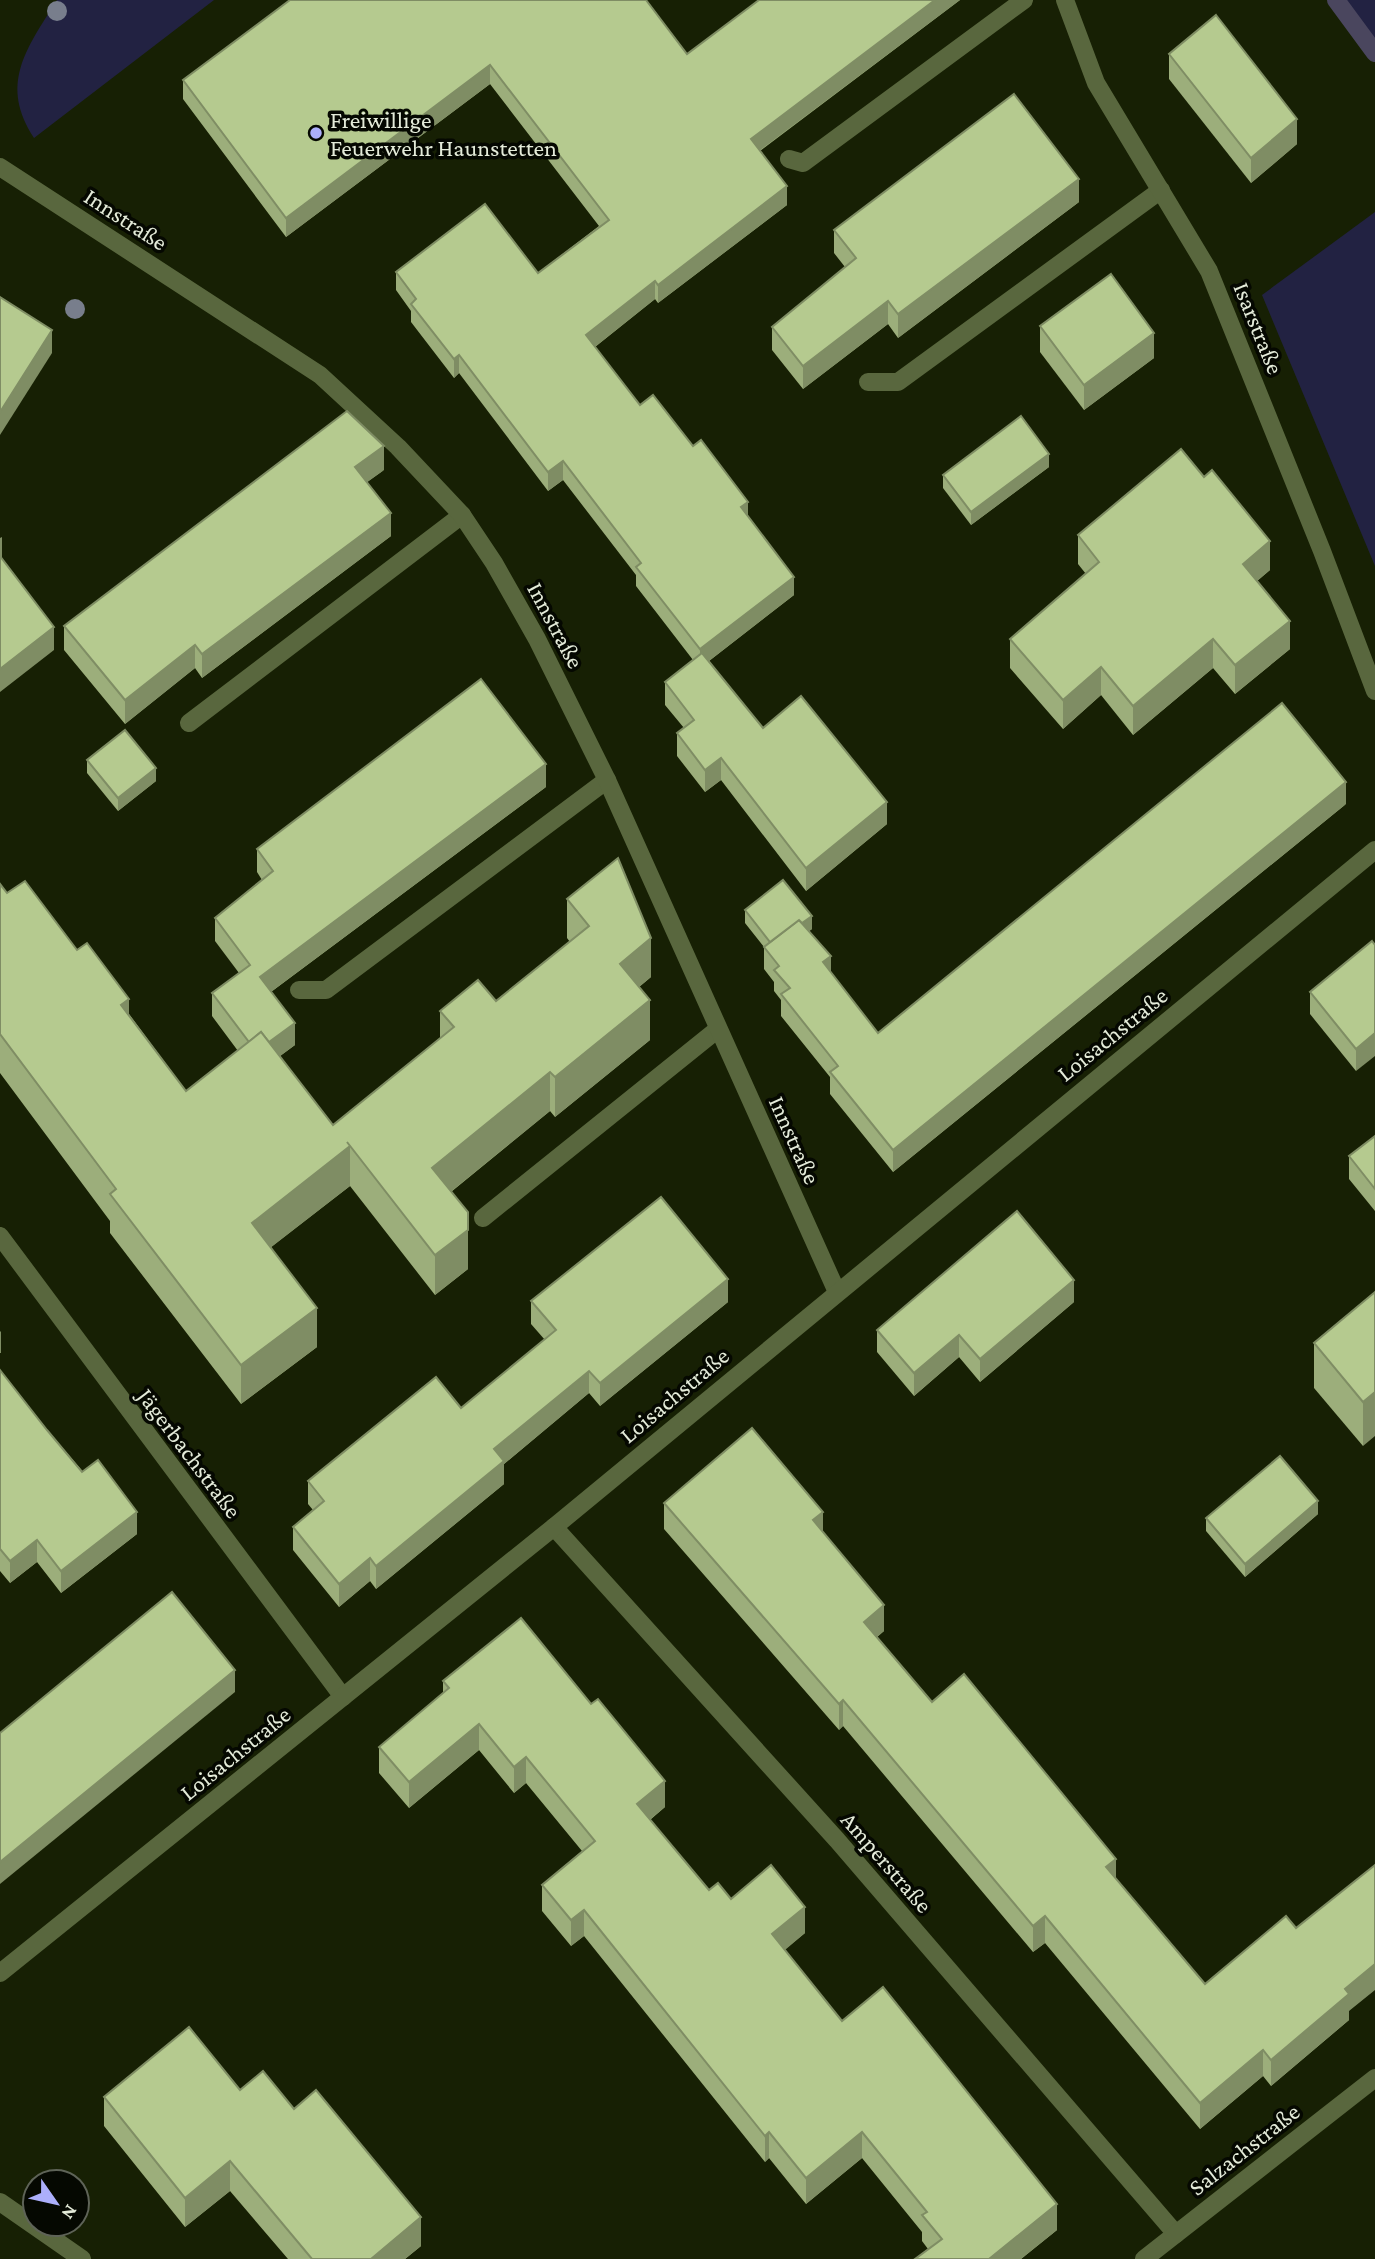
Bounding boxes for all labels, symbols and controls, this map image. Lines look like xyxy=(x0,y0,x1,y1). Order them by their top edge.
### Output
place label: Freiwillige Feuerwehr Haunstetten xyxy=(330,106,557,161)
marker: Freiwillige Feuerwehr Haunstetten xyxy=(308,125,324,141)
street label: Innstraße xyxy=(79,182,173,256)
street label: Isarstraße xyxy=(1228,278,1290,378)
street label: Innstraße xyxy=(522,577,590,673)
street label: Loisachstraße xyxy=(1051,981,1173,1087)
street label: Innstraße xyxy=(764,1092,826,1188)
street label: Loisachstraße xyxy=(614,1342,734,1448)
street label: Jägerbachstraße xyxy=(131,1381,248,1523)
street label: Loisachstraße xyxy=(174,1700,296,1806)
street label: Amperstraße xyxy=(836,1806,938,1918)
street label: Salzachstraße xyxy=(1183,2097,1305,2201)
north arrow xyxy=(21,2168,91,2238)
text: N xyxy=(57,2201,82,2224)

